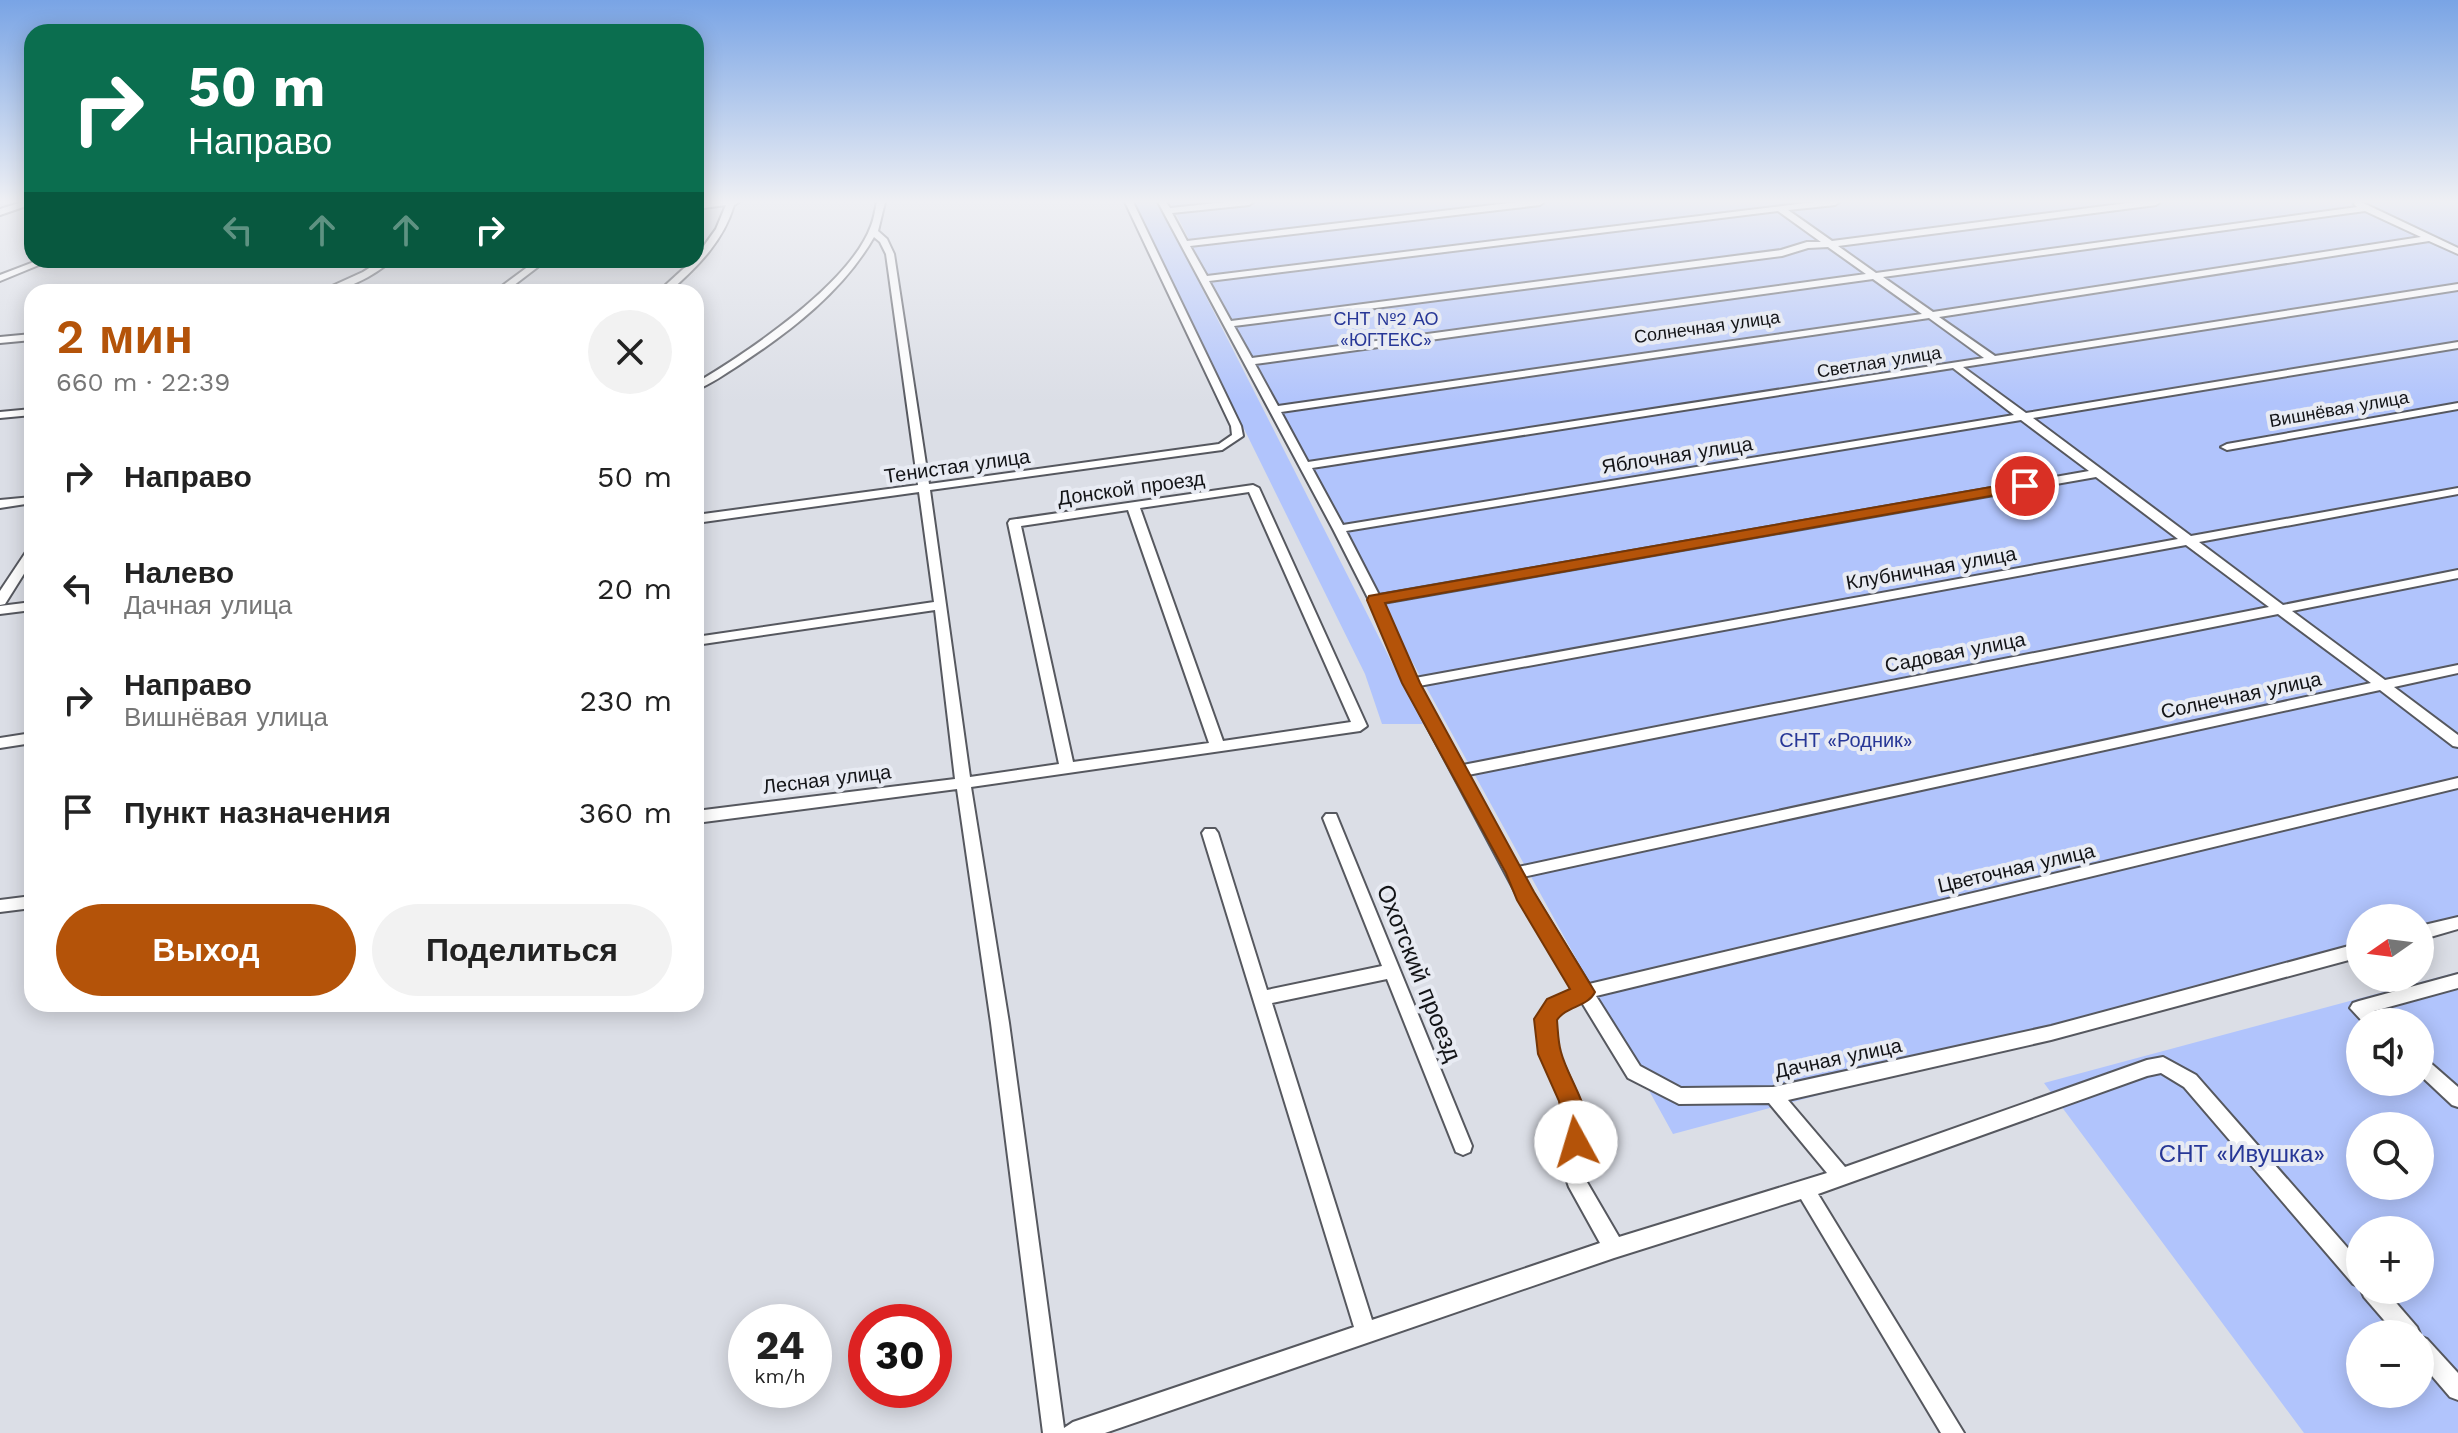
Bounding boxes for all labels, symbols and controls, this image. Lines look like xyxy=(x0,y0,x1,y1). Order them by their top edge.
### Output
text: 50 m xyxy=(188,54,325,120)
icon: right xyxy=(56,56,160,160)
text: Направо xyxy=(188,121,332,163)
icon: left xyxy=(216,208,260,252)
icon: ahead xyxy=(300,208,344,252)
icon: ahead xyxy=(384,208,428,252)
icon: right xyxy=(468,208,512,252)
street label: Солнечная улица xyxy=(1633,306,1782,347)
text: 2 мин xyxy=(56,308,193,365)
park label: СНТ №2 АО «ЮГТЕКС» xyxy=(1333,308,1439,350)
button: close xyxy=(588,310,672,394)
street label: Светлая улица xyxy=(1815,341,1944,382)
text: 660 m · 22:39 xyxy=(56,367,230,397)
street label: Вишнёвая улица xyxy=(2268,386,2411,431)
street label: Яблочная улица xyxy=(1600,431,1755,479)
street label: Тенистая улица xyxy=(882,444,1032,488)
pin xyxy=(1991,452,2059,520)
icon: right xyxy=(56,454,100,498)
text: Направо xyxy=(124,459,252,494)
text: 50 m xyxy=(597,459,672,494)
icon: arrive xyxy=(2003,464,2047,508)
street label: Донской проезд xyxy=(1056,466,1206,510)
street label: Клубничная улица xyxy=(1844,541,2019,595)
text: Налево xyxy=(124,555,234,590)
icon: left xyxy=(56,566,100,610)
text: 20 m xyxy=(597,571,672,606)
text: Дачная улица xyxy=(124,590,292,620)
street label: Садовая улица xyxy=(1883,626,2028,677)
street label: Солнечная улица xyxy=(2159,666,2324,724)
text: Направо xyxy=(124,667,252,702)
icon: right xyxy=(56,678,100,722)
text: 230 m xyxy=(580,683,672,718)
text: Вишнёвая улица xyxy=(124,702,328,732)
park label: СНТ «Родник» xyxy=(1779,728,1913,752)
street label: Лесная улица xyxy=(761,759,893,799)
icon: arrive xyxy=(56,790,100,834)
text: Пункт назначения xyxy=(124,795,391,830)
text: 360 m xyxy=(579,795,672,830)
street label: Цветочная улица xyxy=(1935,838,2098,898)
street label: Охотский проезд xyxy=(1371,881,1467,1065)
button: Выход xyxy=(56,904,356,996)
button: Поделиться xyxy=(372,904,672,996)
north arrow xyxy=(2346,904,2434,992)
map controls xyxy=(2346,904,2434,1408)
button: sound xyxy=(2346,1008,2434,1096)
street label: Дачная улица xyxy=(1772,1033,1905,1083)
position arrow xyxy=(1534,1100,1618,1184)
button: search xyxy=(2346,1112,2434,1200)
park label: СНТ «Ивушка» xyxy=(2159,1140,2325,1168)
button: + xyxy=(2346,1216,2434,1304)
speed limit sign: 30 xyxy=(848,1304,952,1408)
button: − xyxy=(2346,1320,2434,1408)
text: 24 xyxy=(755,1322,805,1369)
text: km/h xyxy=(754,1364,806,1388)

